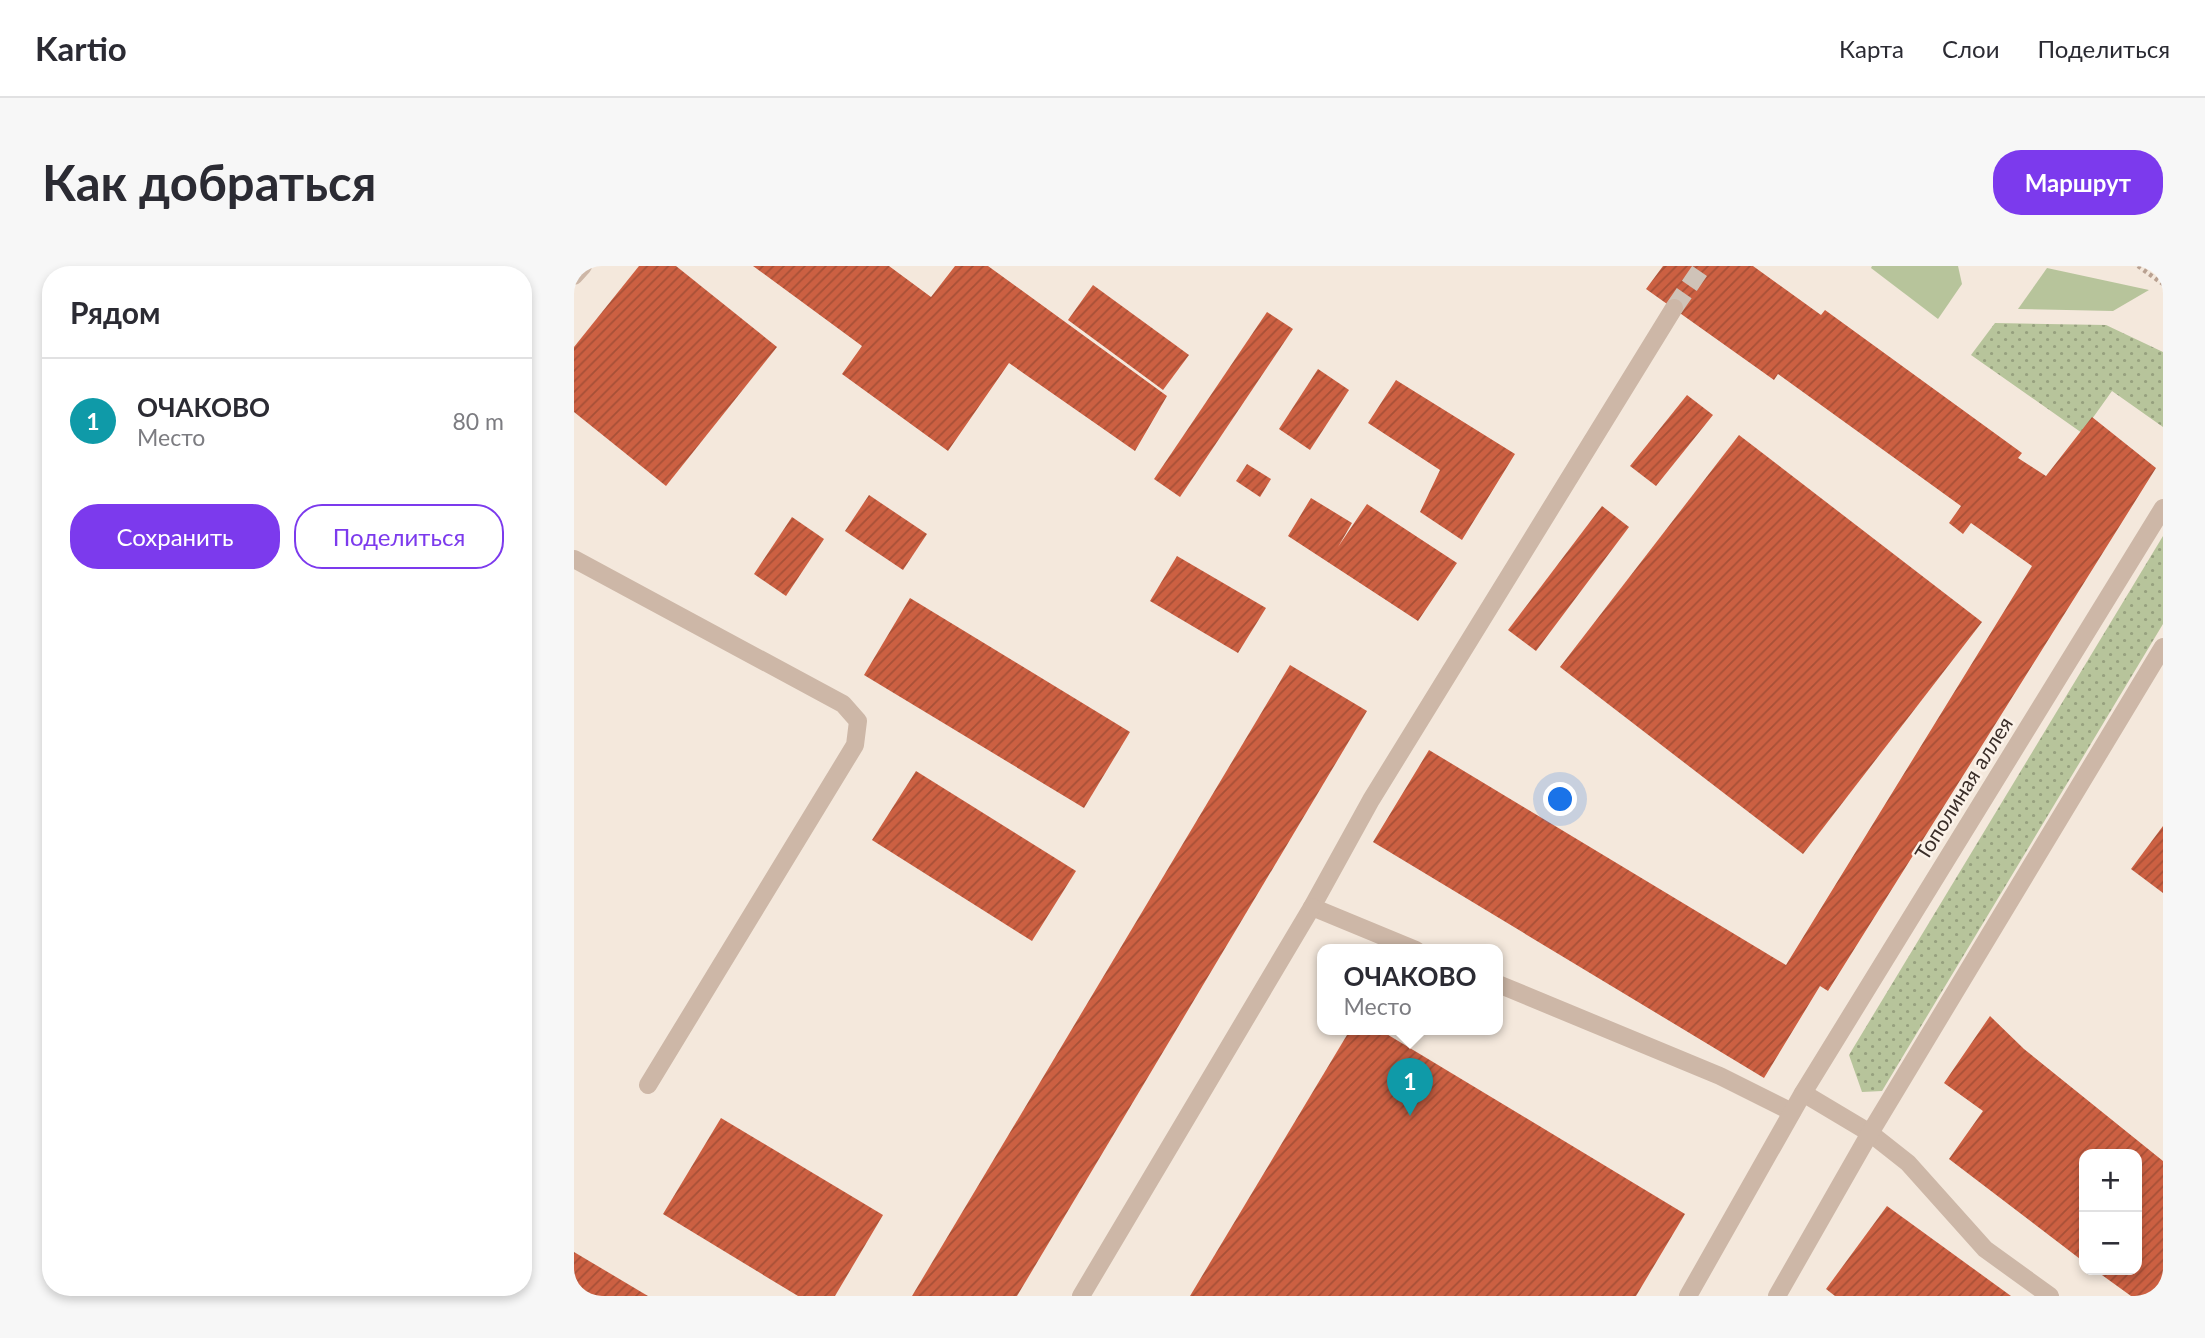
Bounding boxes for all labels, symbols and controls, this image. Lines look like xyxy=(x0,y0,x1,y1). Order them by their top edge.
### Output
text: Kartio xyxy=(35,28,127,68)
text: Карта xyxy=(1839,34,1904,63)
text: Слои xyxy=(1942,34,1999,63)
text: Поделиться xyxy=(2037,34,2170,63)
button: Маршрут xyxy=(1993,150,2163,215)
text: Как добраться xyxy=(42,153,376,211)
text: Рядом xyxy=(70,294,160,330)
text: ОЧАКОВО xyxy=(137,391,270,423)
text: 1 xyxy=(86,407,100,435)
text: 80 m xyxy=(453,407,504,435)
text: Место xyxy=(137,423,205,451)
button: Сохранить xyxy=(70,504,280,569)
button: Поделиться xyxy=(294,504,504,569)
street label: Тополиная аллея xyxy=(1909,712,2017,864)
your location xyxy=(1543,782,1577,816)
popup xyxy=(1317,944,1503,1035)
text: ОЧАКОВО xyxy=(1343,960,1477,992)
text: Место xyxy=(1343,992,1412,1020)
pin: 1 xyxy=(1387,1058,1433,1116)
map controls xyxy=(2079,1149,2142,1275)
button: + xyxy=(2079,1149,2142,1212)
button: − xyxy=(2079,1212,2142,1275)

